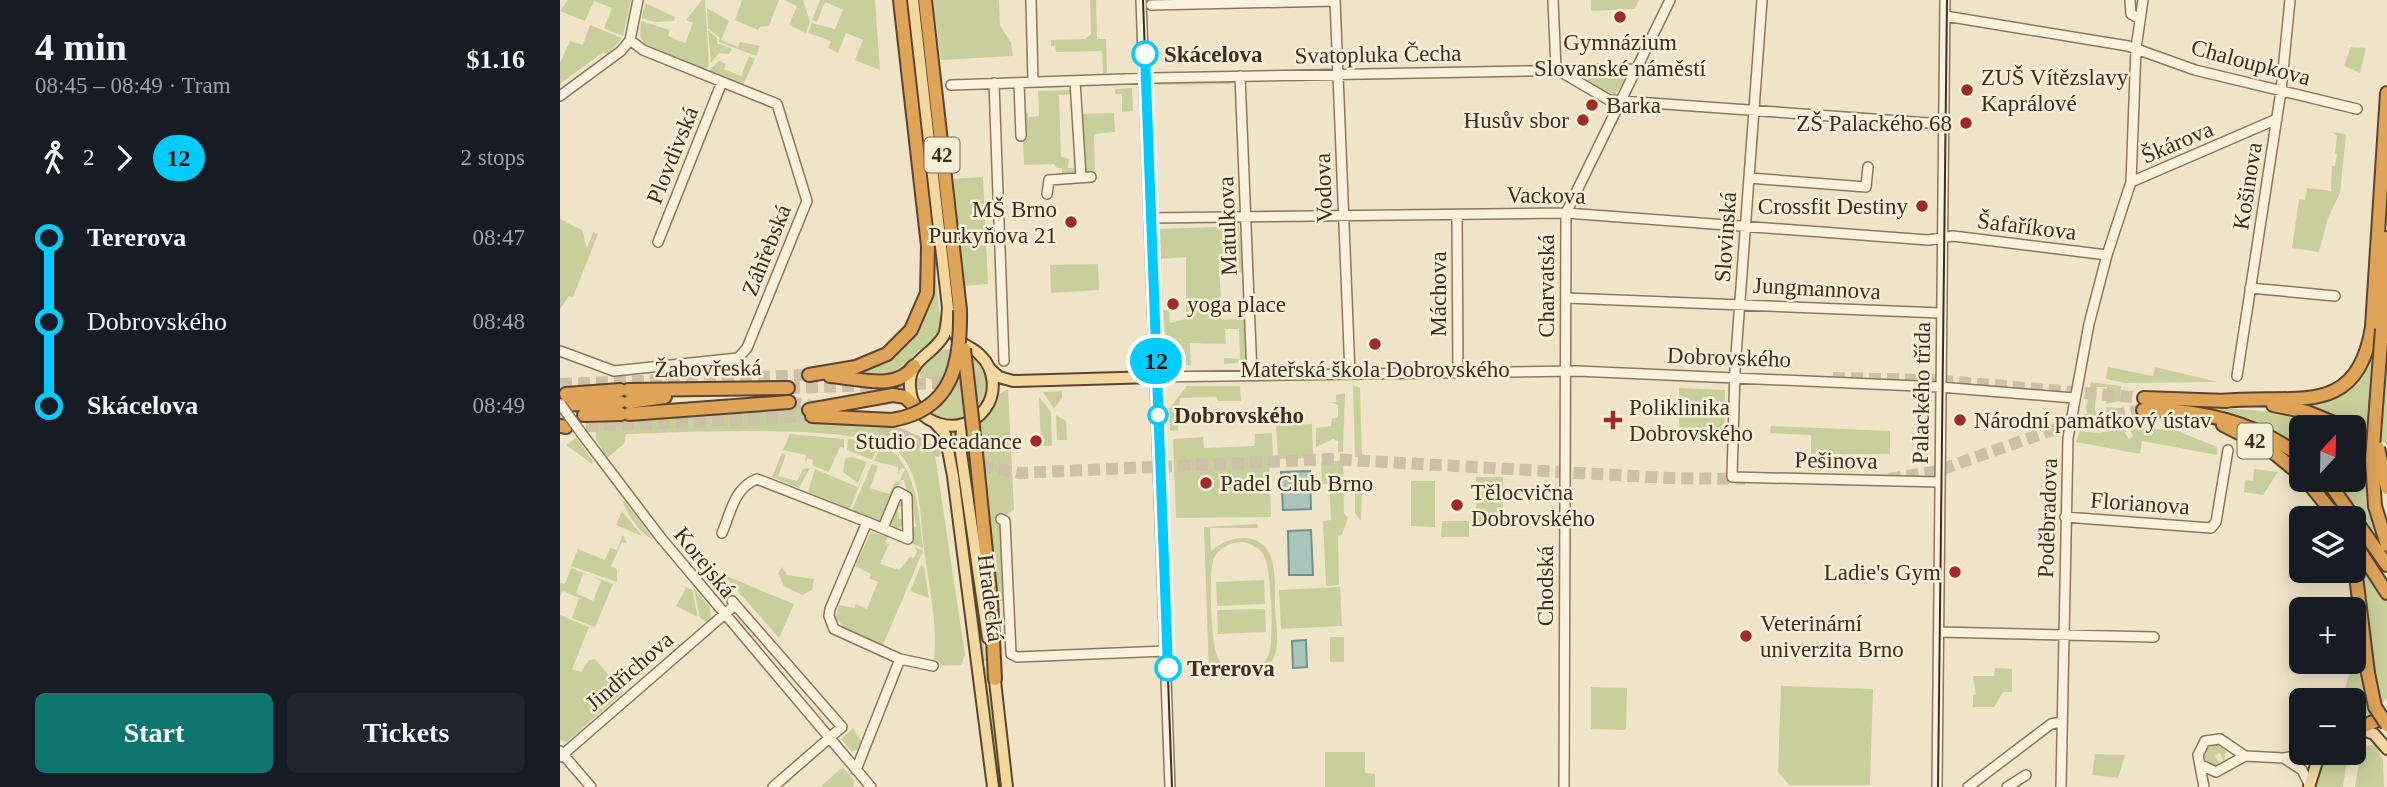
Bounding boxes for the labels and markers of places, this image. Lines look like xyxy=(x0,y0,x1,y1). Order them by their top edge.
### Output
marker: Gymnázium Slovanské náměstí xyxy=(1612,9,1628,25)
place label: Gymnázium Slovanské náměstí xyxy=(1534,30,1707,81)
marker: Skácelova xyxy=(1132,41,1158,67)
place label: Skácelova xyxy=(1164,42,1263,67)
place label: ZUŠ Vítězslavy Kaprálové xyxy=(1981,64,2129,116)
marker: ZUŠ Vítězslavy Kaprálové xyxy=(1959,82,1975,98)
place label: Barka xyxy=(1606,93,1661,118)
marker: Barka xyxy=(1584,97,1600,113)
place label: Husův sbor xyxy=(1464,108,1569,133)
place label: ZŠ Palackého 68 xyxy=(1796,110,1952,136)
marker: Husův sbor xyxy=(1575,112,1591,128)
marker: ZŠ Palackého 68 xyxy=(1958,115,1974,131)
place label: Crossfit Destiny xyxy=(1758,194,1908,219)
place label: MŠ Brno Purkyňova 21 xyxy=(929,196,1057,248)
marker: Crossfit Destiny xyxy=(1914,198,1930,214)
marker: MŠ Brno Purkyňova 21 xyxy=(1063,214,1079,230)
place label: yoga place xyxy=(1187,292,1286,317)
marker: yoga place xyxy=(1165,296,1181,312)
marker: Mateřská škola Dobrovského xyxy=(1367,336,1383,352)
place label: Mateřská škola Dobrovského xyxy=(1240,357,1510,382)
place label: Poliklinika Dobrovského xyxy=(1629,395,1753,446)
place label: Dobrovského xyxy=(1174,403,1304,428)
marker: Dobrovského xyxy=(1148,405,1168,425)
place label: Národní památkový ústav xyxy=(1974,408,2212,433)
marker: Poliklinika Dobrovského xyxy=(1603,410,1623,430)
marker: Národní památkový ústav xyxy=(1952,412,1968,428)
place label: Studio Decadance xyxy=(855,429,1022,454)
marker: Studio Decadance xyxy=(1028,433,1044,449)
place label: Padel Club Brno xyxy=(1220,471,1373,496)
marker: Padel Club Brno xyxy=(1198,475,1214,491)
place label: Tělocvična Dobrovského xyxy=(1471,480,1595,531)
marker: Tělocvična Dobrovského xyxy=(1449,497,1465,513)
place label: Ladie's Gym xyxy=(1824,560,1941,585)
marker: Ladie's Gym xyxy=(1947,564,1963,580)
place label: Veterinární univerzita Brno xyxy=(1760,611,1904,662)
marker: Veterinární univerzita Brno xyxy=(1738,628,1754,644)
marker: Tererova xyxy=(1155,655,1181,681)
place label: Tererova xyxy=(1187,656,1275,681)

